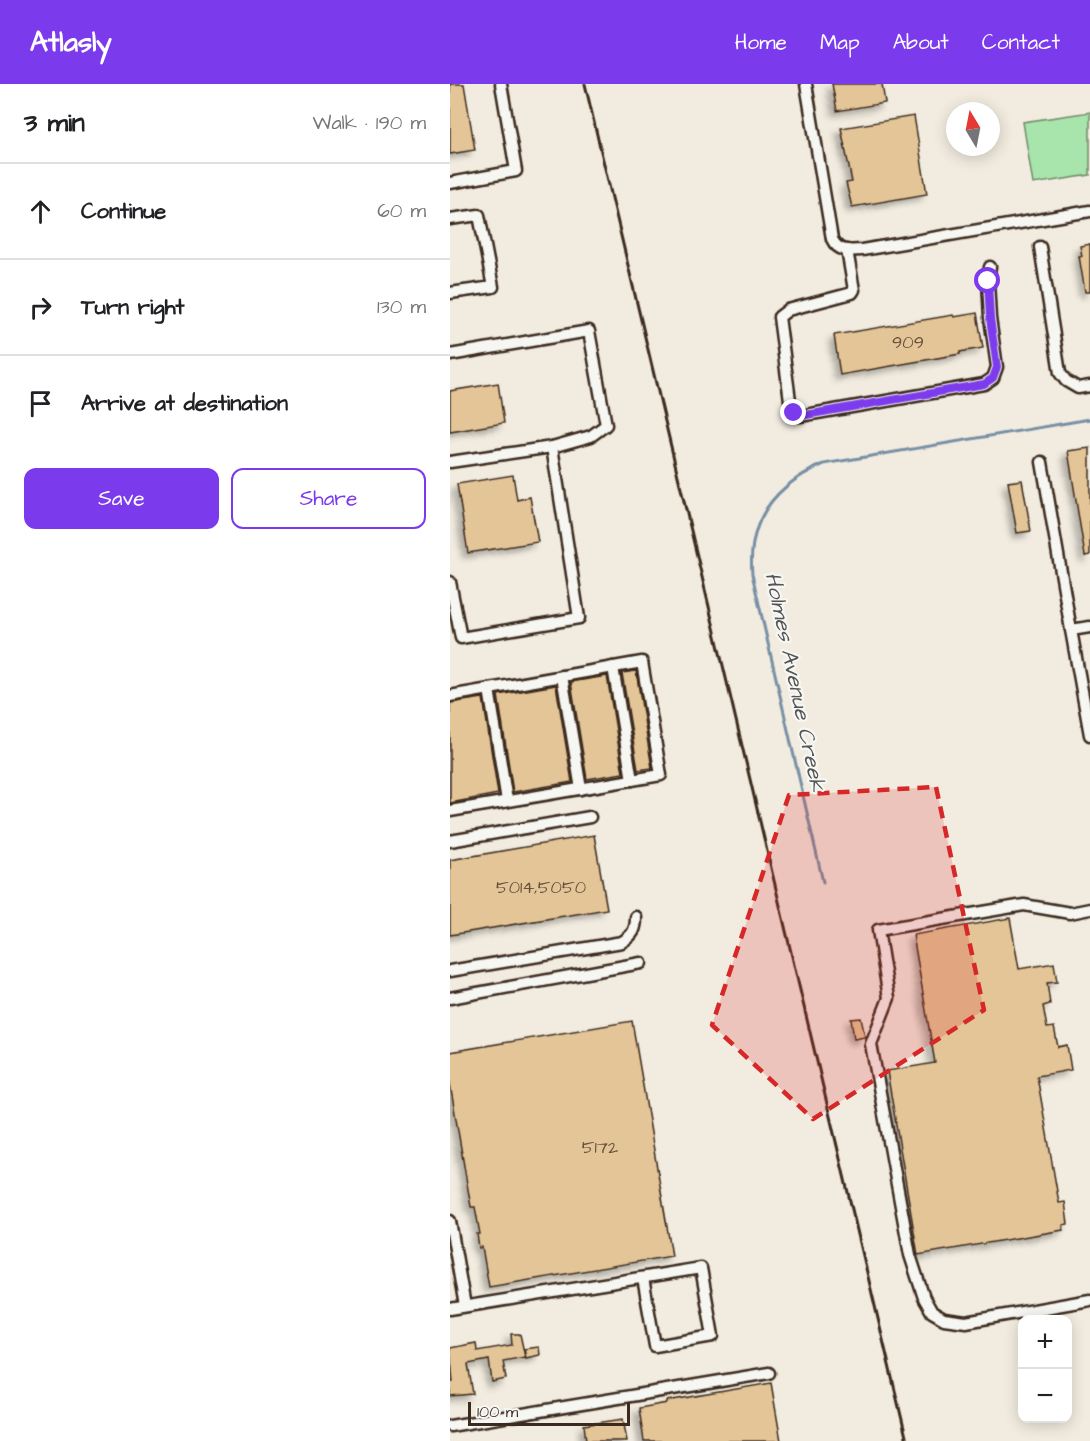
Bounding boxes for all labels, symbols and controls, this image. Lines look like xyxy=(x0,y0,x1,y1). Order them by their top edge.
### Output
text: Atlasly xyxy=(30,23,112,62)
text: Home xyxy=(735,28,787,57)
text: Map xyxy=(820,28,860,57)
text: About xyxy=(893,28,949,57)
text: Contact xyxy=(982,28,1060,57)
north arrow xyxy=(946,102,1000,156)
text: 3 min xyxy=(24,105,85,141)
text: Walk · 190 m xyxy=(313,109,426,137)
icon: ahead xyxy=(24,195,57,228)
text: Continue xyxy=(81,196,166,227)
text: 60 m xyxy=(377,197,426,225)
route start xyxy=(974,267,1000,293)
icon: right xyxy=(24,291,57,324)
text: Turn right xyxy=(81,292,184,323)
text: 130 m xyxy=(377,293,426,321)
house number: 909 xyxy=(892,330,924,355)
icon: arrive xyxy=(24,387,57,420)
text: Arrive at destination xyxy=(81,388,288,419)
route end xyxy=(780,399,806,425)
button: Save xyxy=(24,468,219,529)
button: Share xyxy=(231,468,426,529)
water label: Holmes Avenue Creek xyxy=(757,570,833,795)
house number: 5014,5050 xyxy=(496,875,586,900)
house number: 5172 xyxy=(582,1135,619,1160)
map controls xyxy=(1018,1315,1072,1423)
button: + xyxy=(1018,1315,1072,1369)
button: − xyxy=(1018,1369,1072,1423)
scale bar xyxy=(468,1399,630,1426)
text: 100 m xyxy=(477,1401,518,1423)

